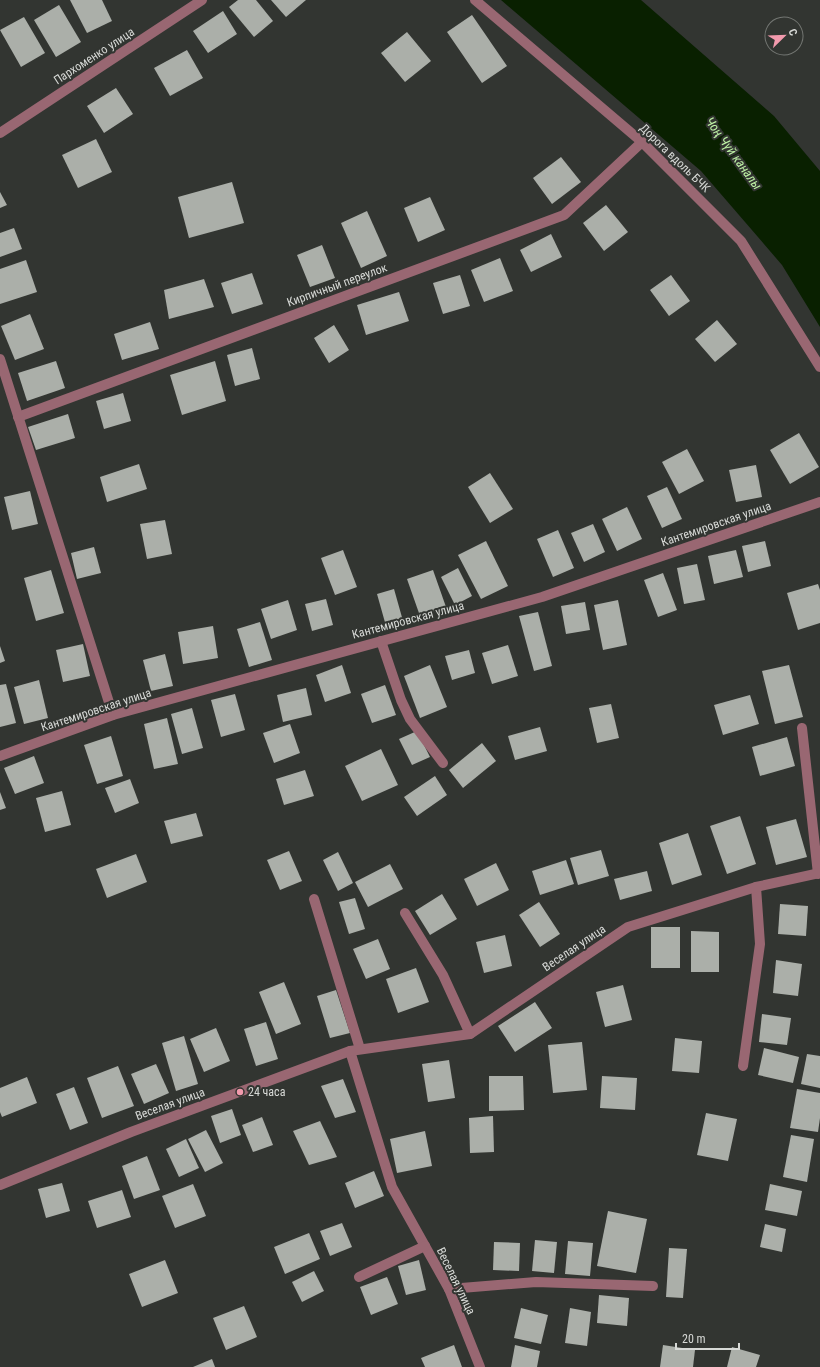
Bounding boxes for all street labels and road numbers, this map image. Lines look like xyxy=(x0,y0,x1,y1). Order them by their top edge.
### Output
street label: Пархоменко улица xyxy=(51,25,137,87)
street label: Дорога вдоль БЧК xyxy=(637,121,713,195)
street label: Кирпичный переулок xyxy=(285,260,389,310)
street label: Кантемировская улица xyxy=(659,499,773,549)
street label: Кантемировская улица xyxy=(350,598,466,642)
street label: Кантемировская улица xyxy=(39,685,153,734)
street label: Веселая улица xyxy=(540,922,608,974)
street label: Веселая улица xyxy=(133,1085,207,1123)
street label: Веселая улица xyxy=(434,1245,478,1317)

